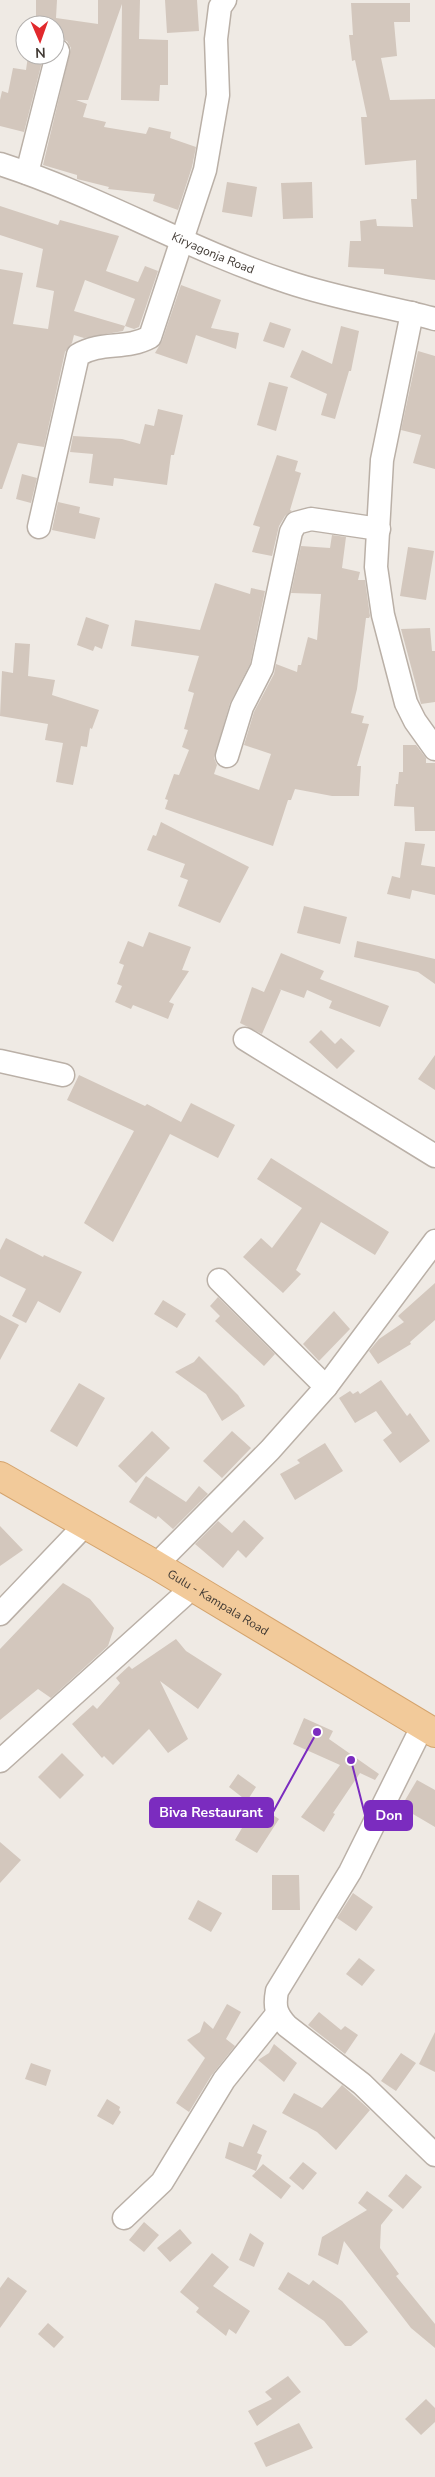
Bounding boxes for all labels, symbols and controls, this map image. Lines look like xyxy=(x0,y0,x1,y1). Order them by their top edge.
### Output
north arrow xyxy=(15,15,65,65)
text: N xyxy=(35,43,46,62)
street label: Kiryagonja Road xyxy=(169,229,257,277)
street label: Gulu - Kampala Road xyxy=(164,1566,272,1639)
callout: Biva Restaurant xyxy=(150,1798,273,1827)
callout: Don xyxy=(365,1801,412,1830)
text: Biva Restaurant xyxy=(159,1803,263,1822)
text: Don xyxy=(376,1806,402,1825)

